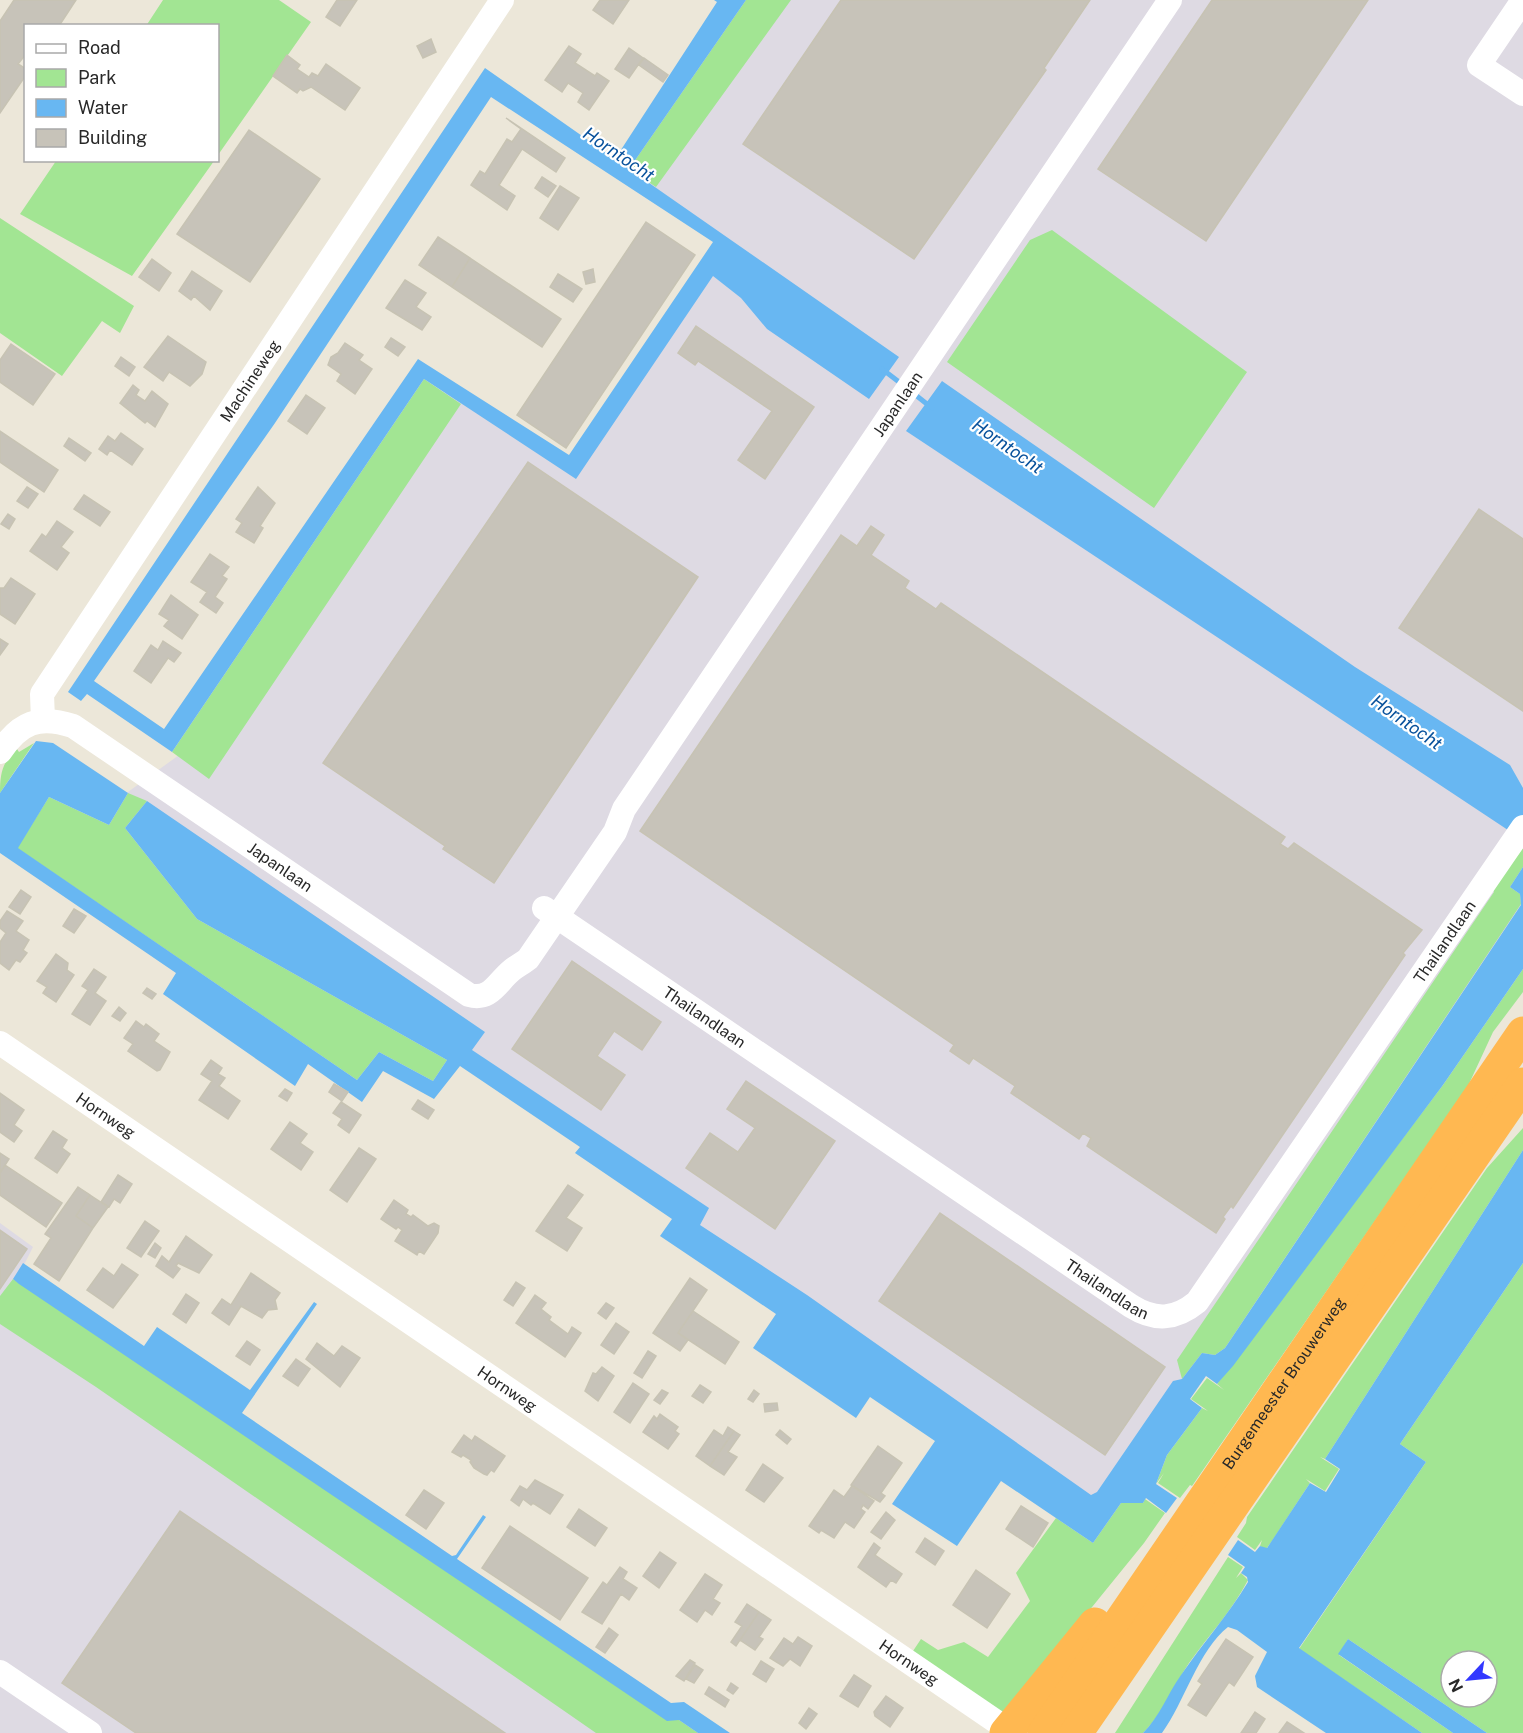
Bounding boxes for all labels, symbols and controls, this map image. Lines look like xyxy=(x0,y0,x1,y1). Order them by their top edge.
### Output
legend xyxy=(24,24,219,162)
text: Road xyxy=(78,37,121,58)
text: Park xyxy=(78,67,116,88)
text: Water xyxy=(78,97,128,118)
water label: Horntocht xyxy=(579,122,659,186)
text: Building xyxy=(78,127,147,148)
street label: Machineweg xyxy=(216,336,284,425)
street label: Japanlaan xyxy=(869,368,926,440)
water label: Horntocht xyxy=(969,414,1048,478)
water label: Horntocht xyxy=(1368,690,1447,754)
street label: Japanlaan xyxy=(244,838,316,896)
street label: Thailandlaan xyxy=(1409,897,1479,987)
street label: Thailandlaan xyxy=(660,982,750,1052)
street label: Hornweg xyxy=(72,1088,139,1142)
street label: Thailandlaan xyxy=(1062,1255,1151,1323)
street label: Burgemeester Brouwerweg xyxy=(1218,1293,1349,1473)
street label: Hornweg xyxy=(474,1362,541,1416)
street label: Hornweg xyxy=(876,1635,943,1689)
north arrow xyxy=(1439,1649,1499,1709)
text: N xyxy=(1445,1676,1467,1695)

